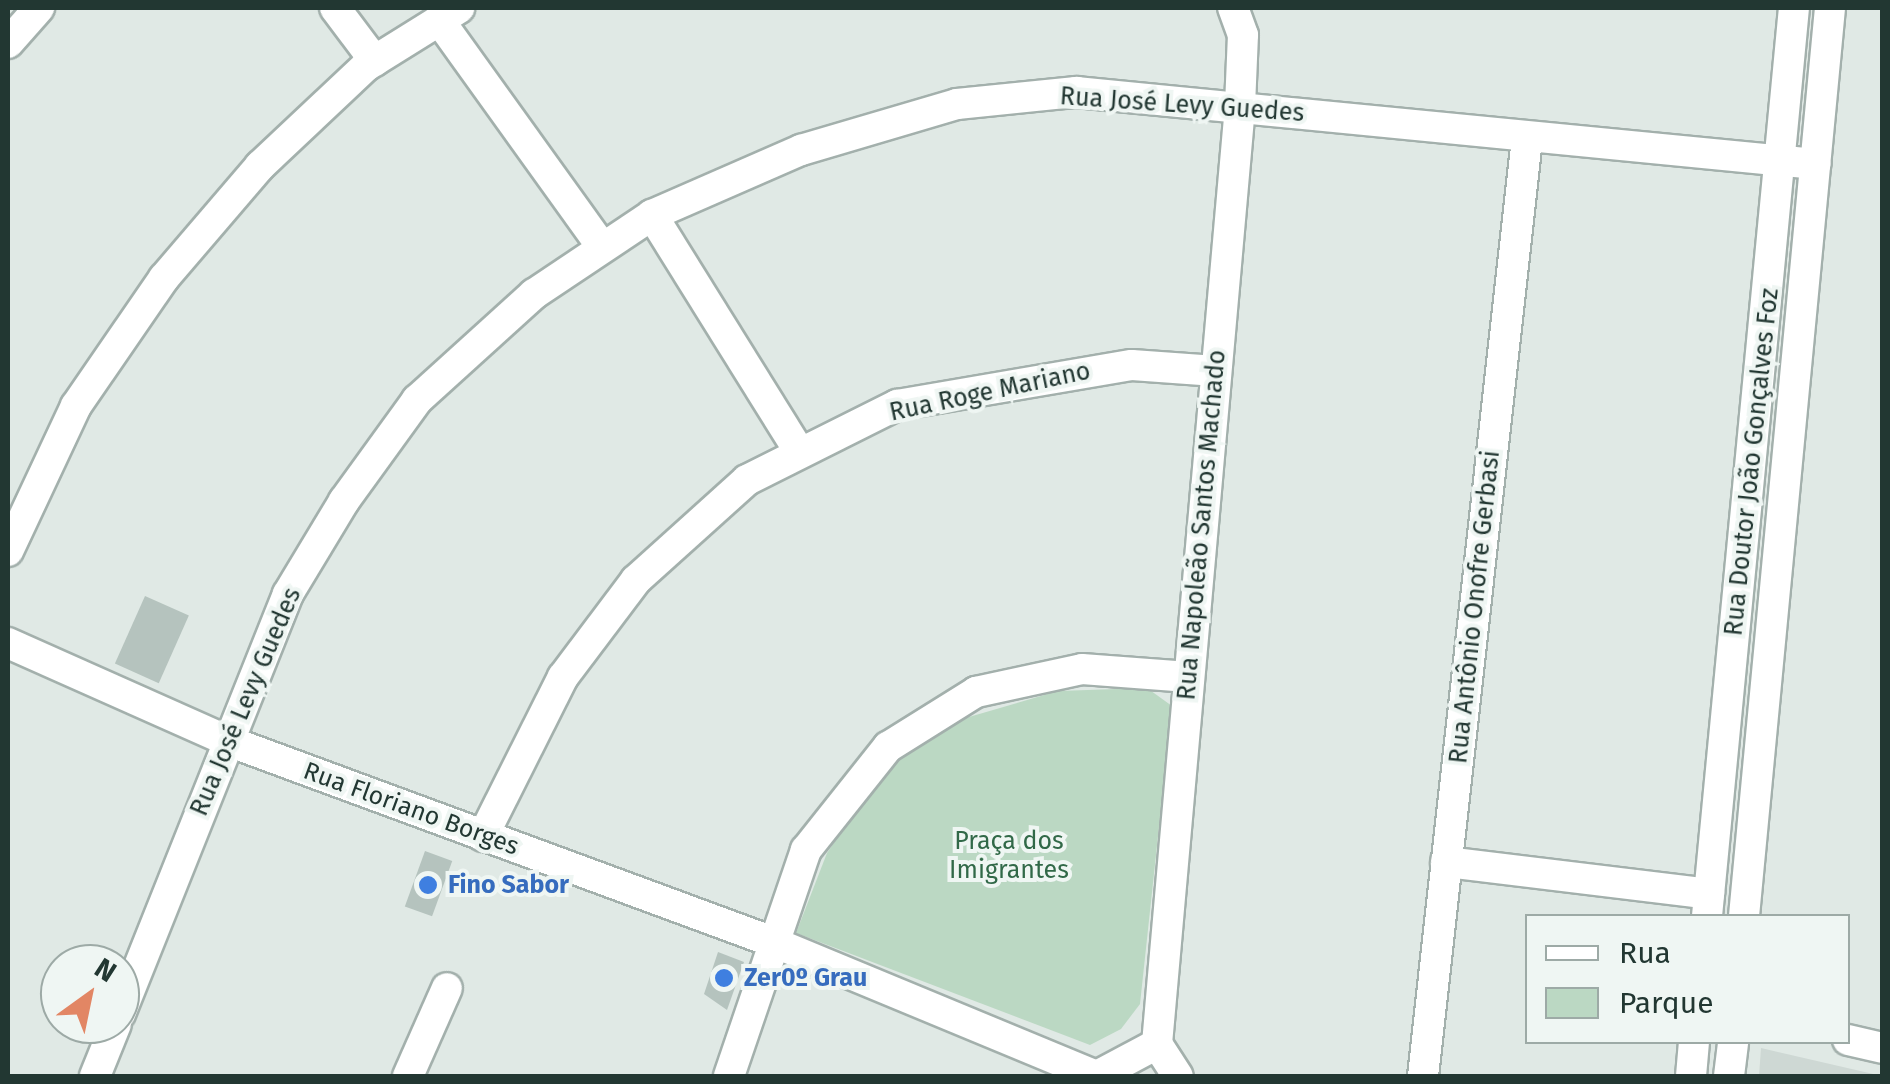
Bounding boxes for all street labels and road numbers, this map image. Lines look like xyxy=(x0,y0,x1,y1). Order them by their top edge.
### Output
street label: Rua José Levy Guedes xyxy=(1059,81,1305,129)
street label: Rua Doutor João Gonçalves Foz xyxy=(1719,287,1785,637)
street label: Rua Napoleão Santos Machado xyxy=(1172,349,1232,701)
street label: Rua Roge Mariano xyxy=(887,356,1093,428)
street label: Rua Antônio Onofre Gerbasi xyxy=(1444,449,1506,765)
street label: Rua José Levy Guedes xyxy=(184,583,308,821)
street label: Rua Floriano Borges xyxy=(299,756,523,862)

